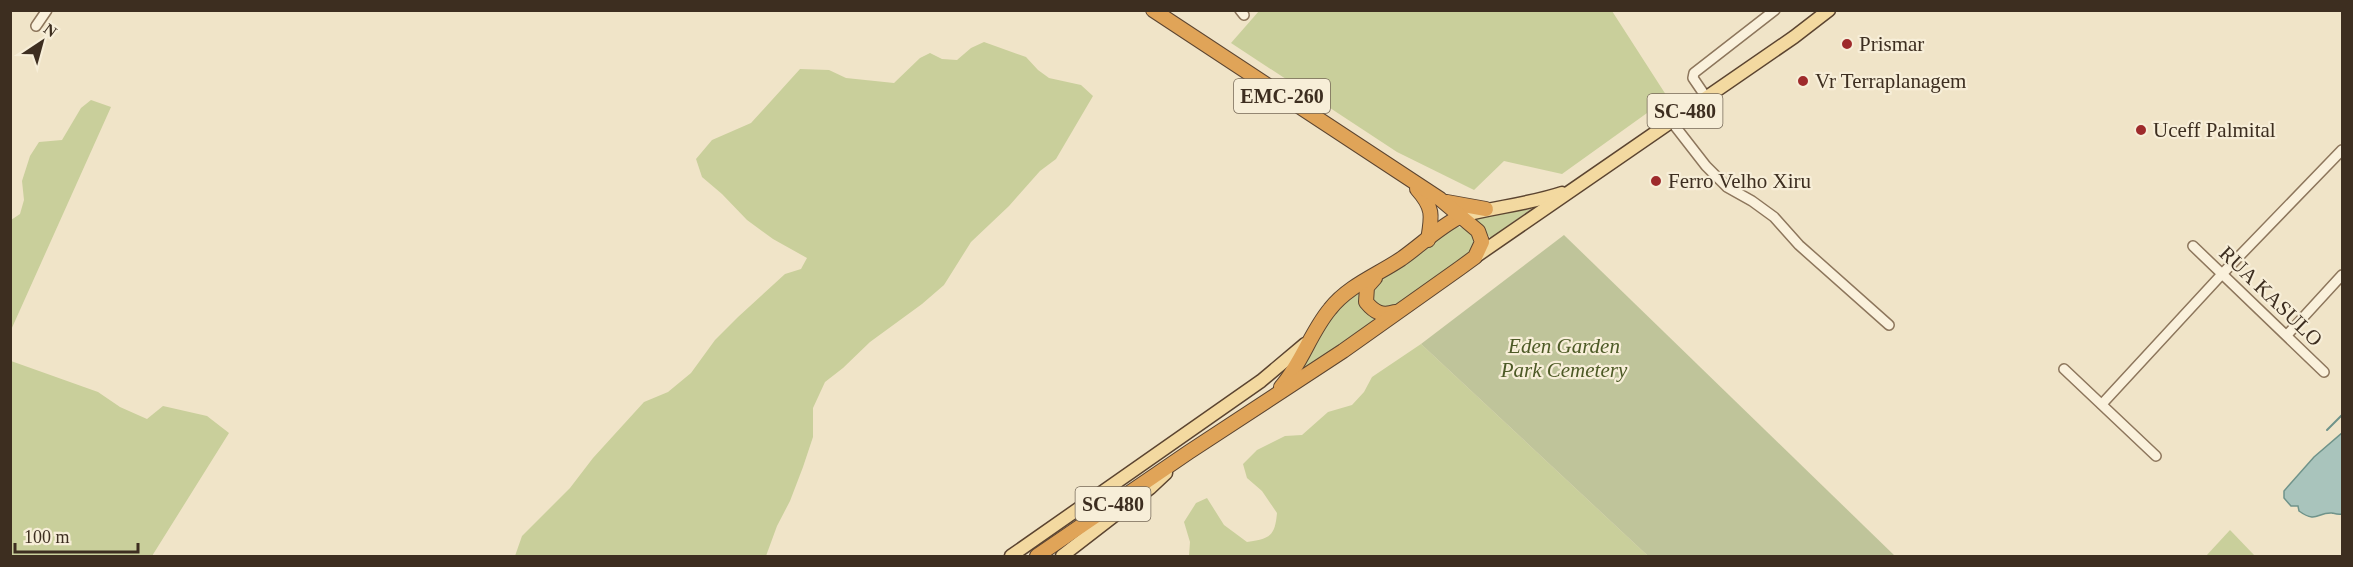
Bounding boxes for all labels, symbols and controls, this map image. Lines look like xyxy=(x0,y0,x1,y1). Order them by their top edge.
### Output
north arrow xyxy=(12,12,72,72)
text: N xyxy=(41,20,61,41)
place label: Prismar xyxy=(1859,32,1924,56)
marker: Prismar xyxy=(1840,37,1854,51)
place label: Vr Terraplanagem xyxy=(1815,69,1966,93)
marker: Vr Terraplanagem xyxy=(1796,74,1810,88)
road number: EMC-260 xyxy=(1234,79,1330,113)
road number: SC-480 xyxy=(1648,94,1722,128)
place label: Uceff Palmital xyxy=(2153,118,2276,142)
marker: Uceff Palmital xyxy=(2134,123,2148,137)
place label: Ferro Velho Xiru xyxy=(1668,169,1812,193)
marker: Ferro Velho Xiru xyxy=(1649,174,1663,188)
street label: RUA KASULO xyxy=(2215,241,2327,351)
park label: Eden Garden Park Cemetery xyxy=(1500,334,1628,382)
road number: SC-480 xyxy=(1076,487,1150,521)
scale bar xyxy=(15,516,138,554)
text: 100 m xyxy=(24,527,70,547)

